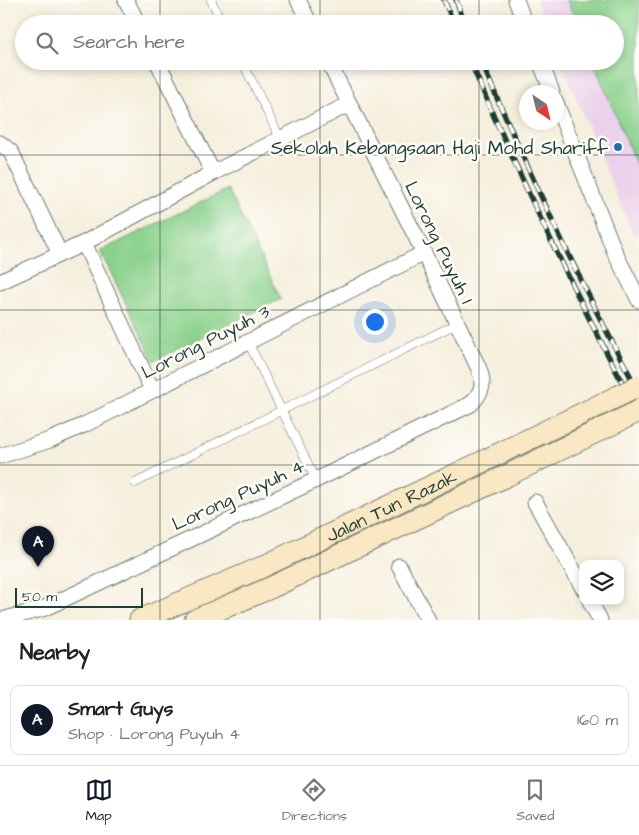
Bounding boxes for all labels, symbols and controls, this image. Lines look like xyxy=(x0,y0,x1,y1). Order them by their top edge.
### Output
search box xyxy=(15,15,624,70)
icon: search xyxy=(33,29,61,57)
text: Search here xyxy=(73,29,185,56)
north arrow xyxy=(519,85,564,130)
place label: Sekolah Kebangsaan Haji Mohd Shariff xyxy=(271,135,609,163)
marker: Sekolah Kebangsaan Haji Mohd Shariff xyxy=(612,141,624,153)
street label: Lorong Puyuh 1 xyxy=(396,177,480,309)
street label: Lorong Puyuh 3 xyxy=(137,298,275,387)
your location xyxy=(362,309,388,335)
street label: Lorong Puyuh 4 xyxy=(168,453,310,539)
street label: Jalan Tun Razak xyxy=(322,464,462,550)
pin: A xyxy=(22,526,54,567)
map controls xyxy=(579,560,624,605)
button: layers xyxy=(579,560,624,605)
scale bar xyxy=(15,585,142,608)
text: 50 m xyxy=(22,587,57,607)
text: Nearby xyxy=(20,638,90,667)
text: Smart Guys xyxy=(68,696,173,723)
text: A xyxy=(32,709,42,731)
text: 160 m xyxy=(577,709,618,731)
text: Shop · Lorong Puyuh 4 xyxy=(68,723,240,745)
tab: Map xyxy=(85,776,113,826)
tab: Directions xyxy=(282,776,347,826)
tab: Saved xyxy=(516,776,554,826)

